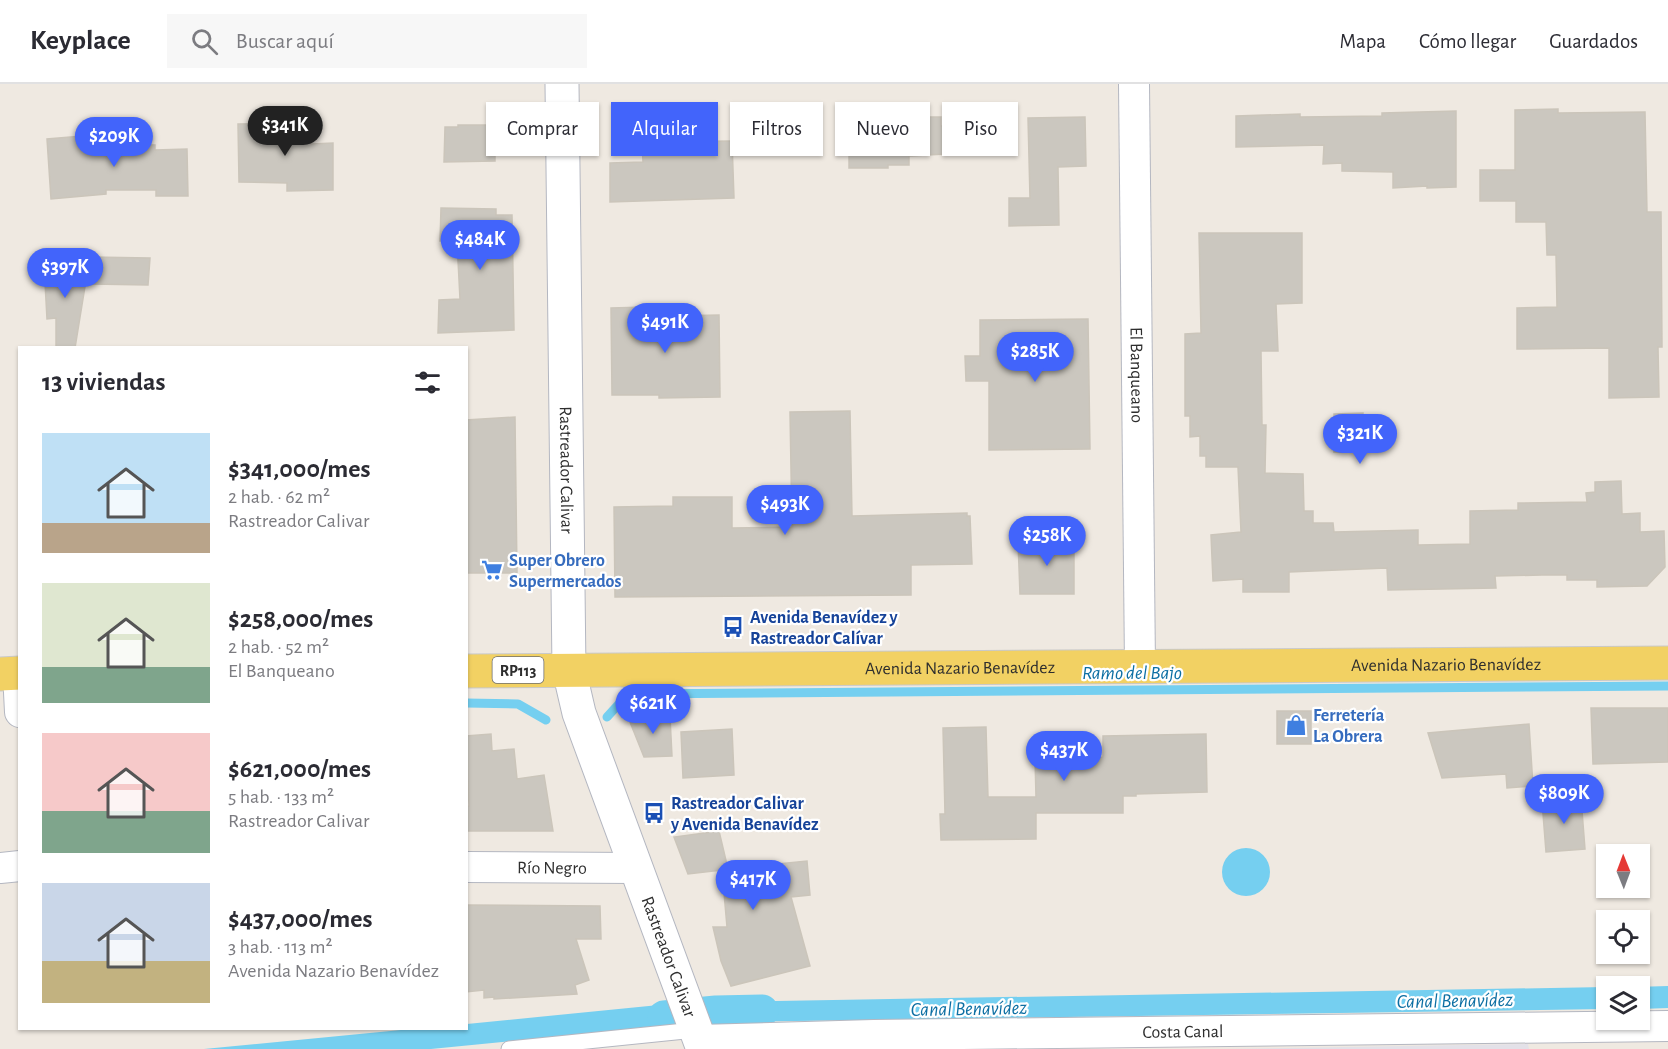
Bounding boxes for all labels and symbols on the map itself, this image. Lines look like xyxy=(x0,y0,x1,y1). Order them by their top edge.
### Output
pin: $341K xyxy=(243,106,327,157)
pin: $209K xyxy=(72,117,156,168)
pin: $484K xyxy=(438,220,522,271)
pin: $397K xyxy=(23,248,107,299)
pin: $491K xyxy=(623,303,707,354)
street label: El Banqueano xyxy=(1127,327,1145,423)
pin: $285K xyxy=(993,332,1077,383)
street label: Rastreador Calivar xyxy=(556,406,575,534)
pin: $321K xyxy=(1318,414,1402,465)
pin: $493K xyxy=(743,485,827,536)
pin: $258K xyxy=(1005,516,1089,567)
place label: Super Obrero Supermercados xyxy=(509,552,621,591)
supermarket icon: Super Obrero Supermercados xyxy=(480,558,504,582)
place label: Avenida Benavídez y Rastreador Calívar xyxy=(750,609,899,648)
bus stop icon: Avenida Benavídez y Rastreador Calívar xyxy=(721,615,745,639)
street label: Avenida Nazario Benavídez xyxy=(1351,656,1541,675)
road number: RP113 xyxy=(492,657,544,683)
street label: Avenida Nazario Benavídez xyxy=(865,659,1055,678)
water label: Ramo del Bajo xyxy=(1082,663,1182,683)
pin: $621K xyxy=(611,684,695,735)
place label: Ferretería La Obrera xyxy=(1313,707,1385,746)
shop icon: Ferretería La Obrera xyxy=(1284,713,1308,737)
pin: $437K xyxy=(1022,731,1106,782)
pin: $809K xyxy=(1522,774,1606,825)
place label: Rastreador Calivar y Avenida Benavídez xyxy=(670,795,819,834)
bus stop icon: Rastreador Calivar y Avenida Benavídez xyxy=(642,801,666,825)
north arrow xyxy=(1596,844,1650,898)
street label: Río Negro xyxy=(517,859,587,878)
pin: $417K xyxy=(711,860,795,911)
street label: Rastreador Calivar xyxy=(638,894,699,1020)
water label: Canal Benavídez xyxy=(1396,990,1514,1012)
water label: Canal Benavídez xyxy=(910,998,1028,1020)
street label: Costa Canal xyxy=(1142,1023,1224,1042)

